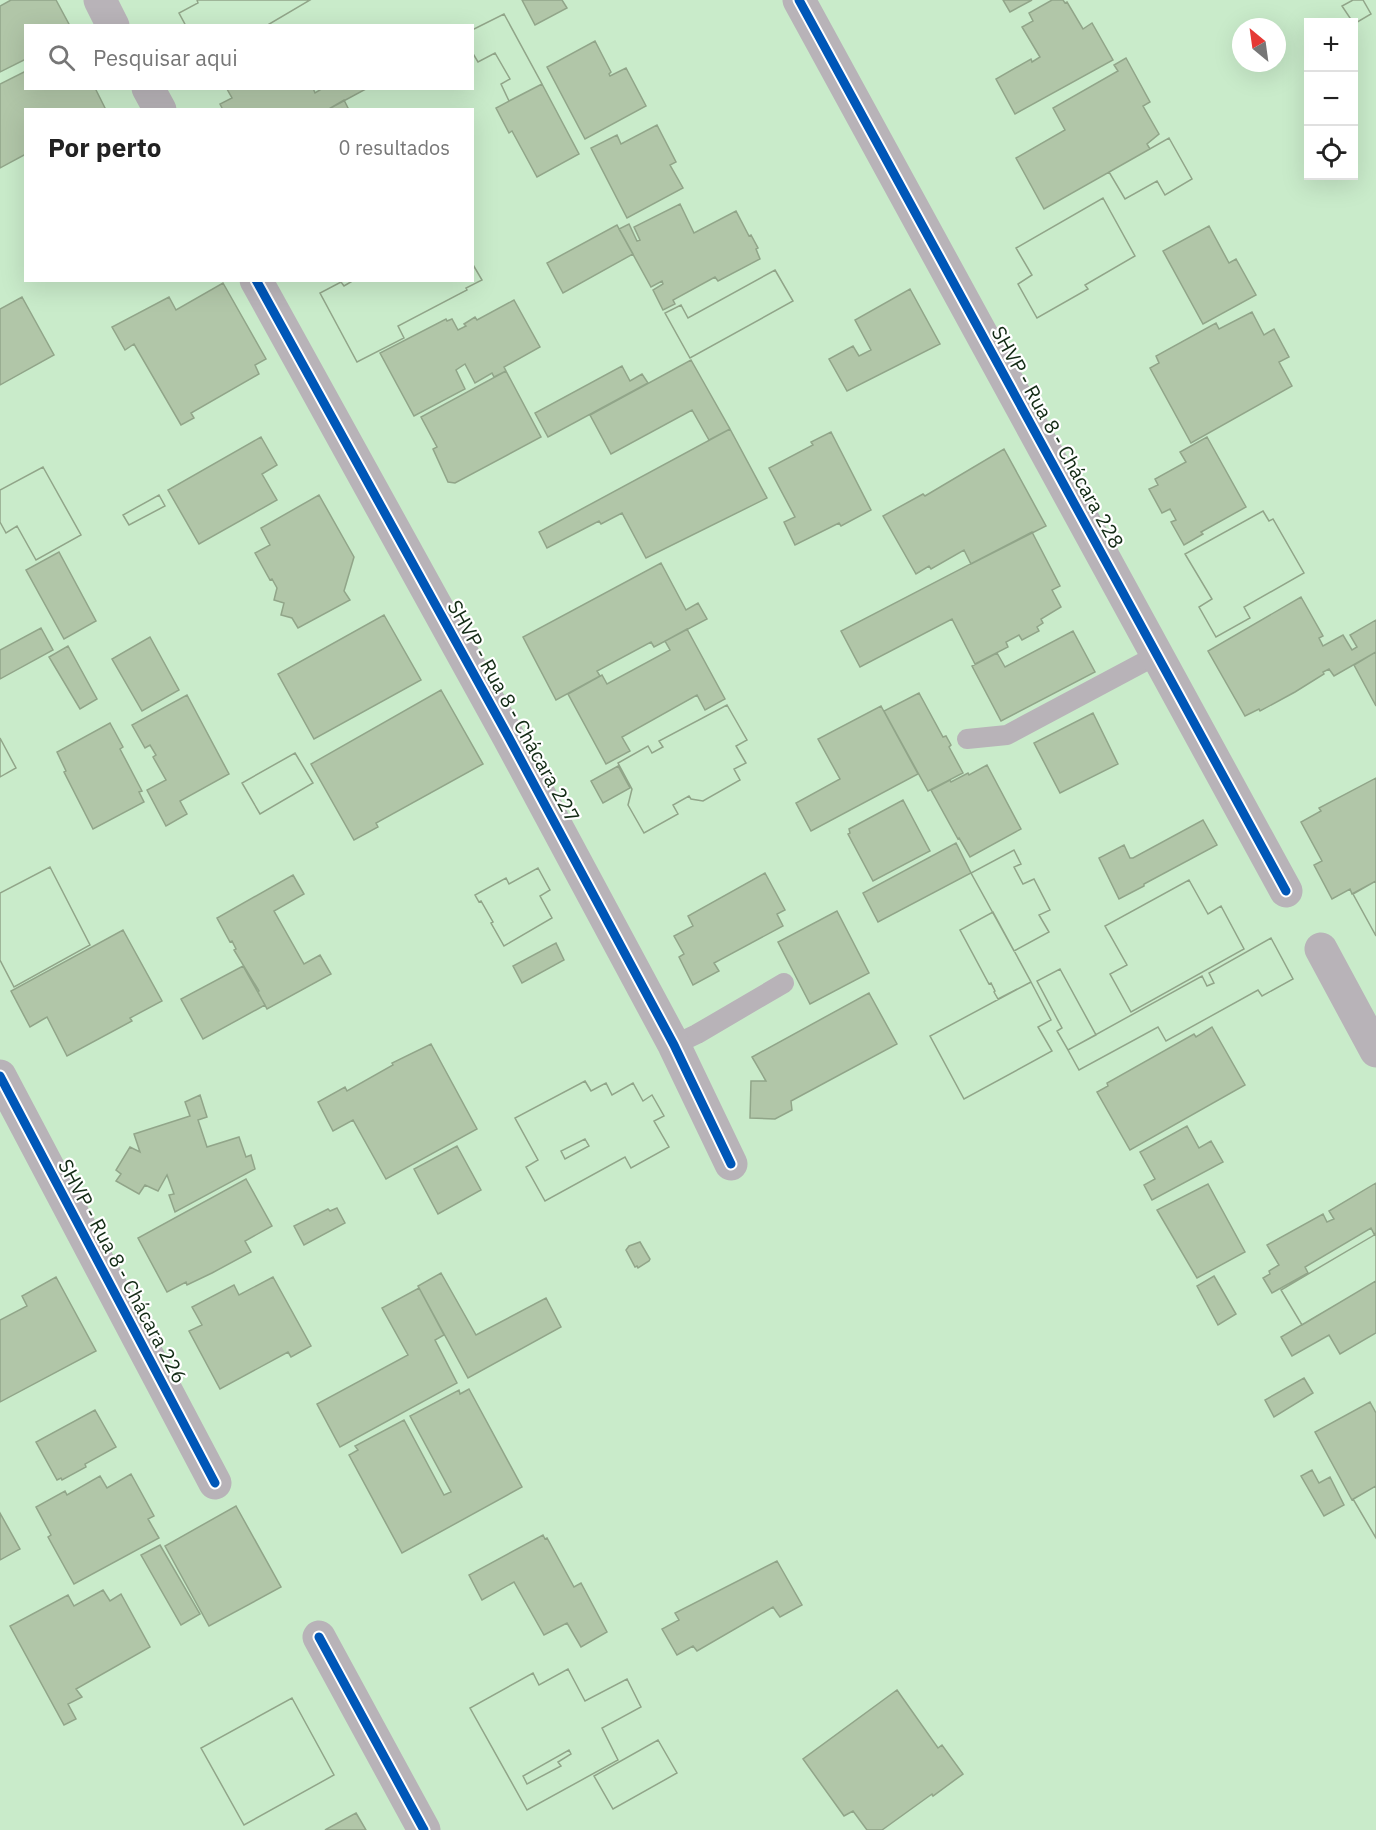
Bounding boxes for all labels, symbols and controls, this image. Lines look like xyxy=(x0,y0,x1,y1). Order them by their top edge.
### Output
north arrow xyxy=(1232,18,1286,72)
map controls xyxy=(1304,18,1358,180)
button: + xyxy=(1304,18,1358,72)
search box xyxy=(24,24,474,90)
icon: search xyxy=(45,41,78,74)
text: Pesquisar aqui xyxy=(93,43,238,72)
button: − xyxy=(1304,72,1358,126)
button: locate xyxy=(1304,126,1358,180)
text: Por perto xyxy=(48,130,161,164)
text: 0 resultados xyxy=(338,134,450,161)
street label: SHVP - Rua 8 - Chácara 228 xyxy=(986,321,1130,553)
street label: SHVP - Rua 8 - Chácara 227 xyxy=(442,595,586,827)
street label: SHVP - Rua 8 - Chácara 226 xyxy=(52,1154,194,1388)

